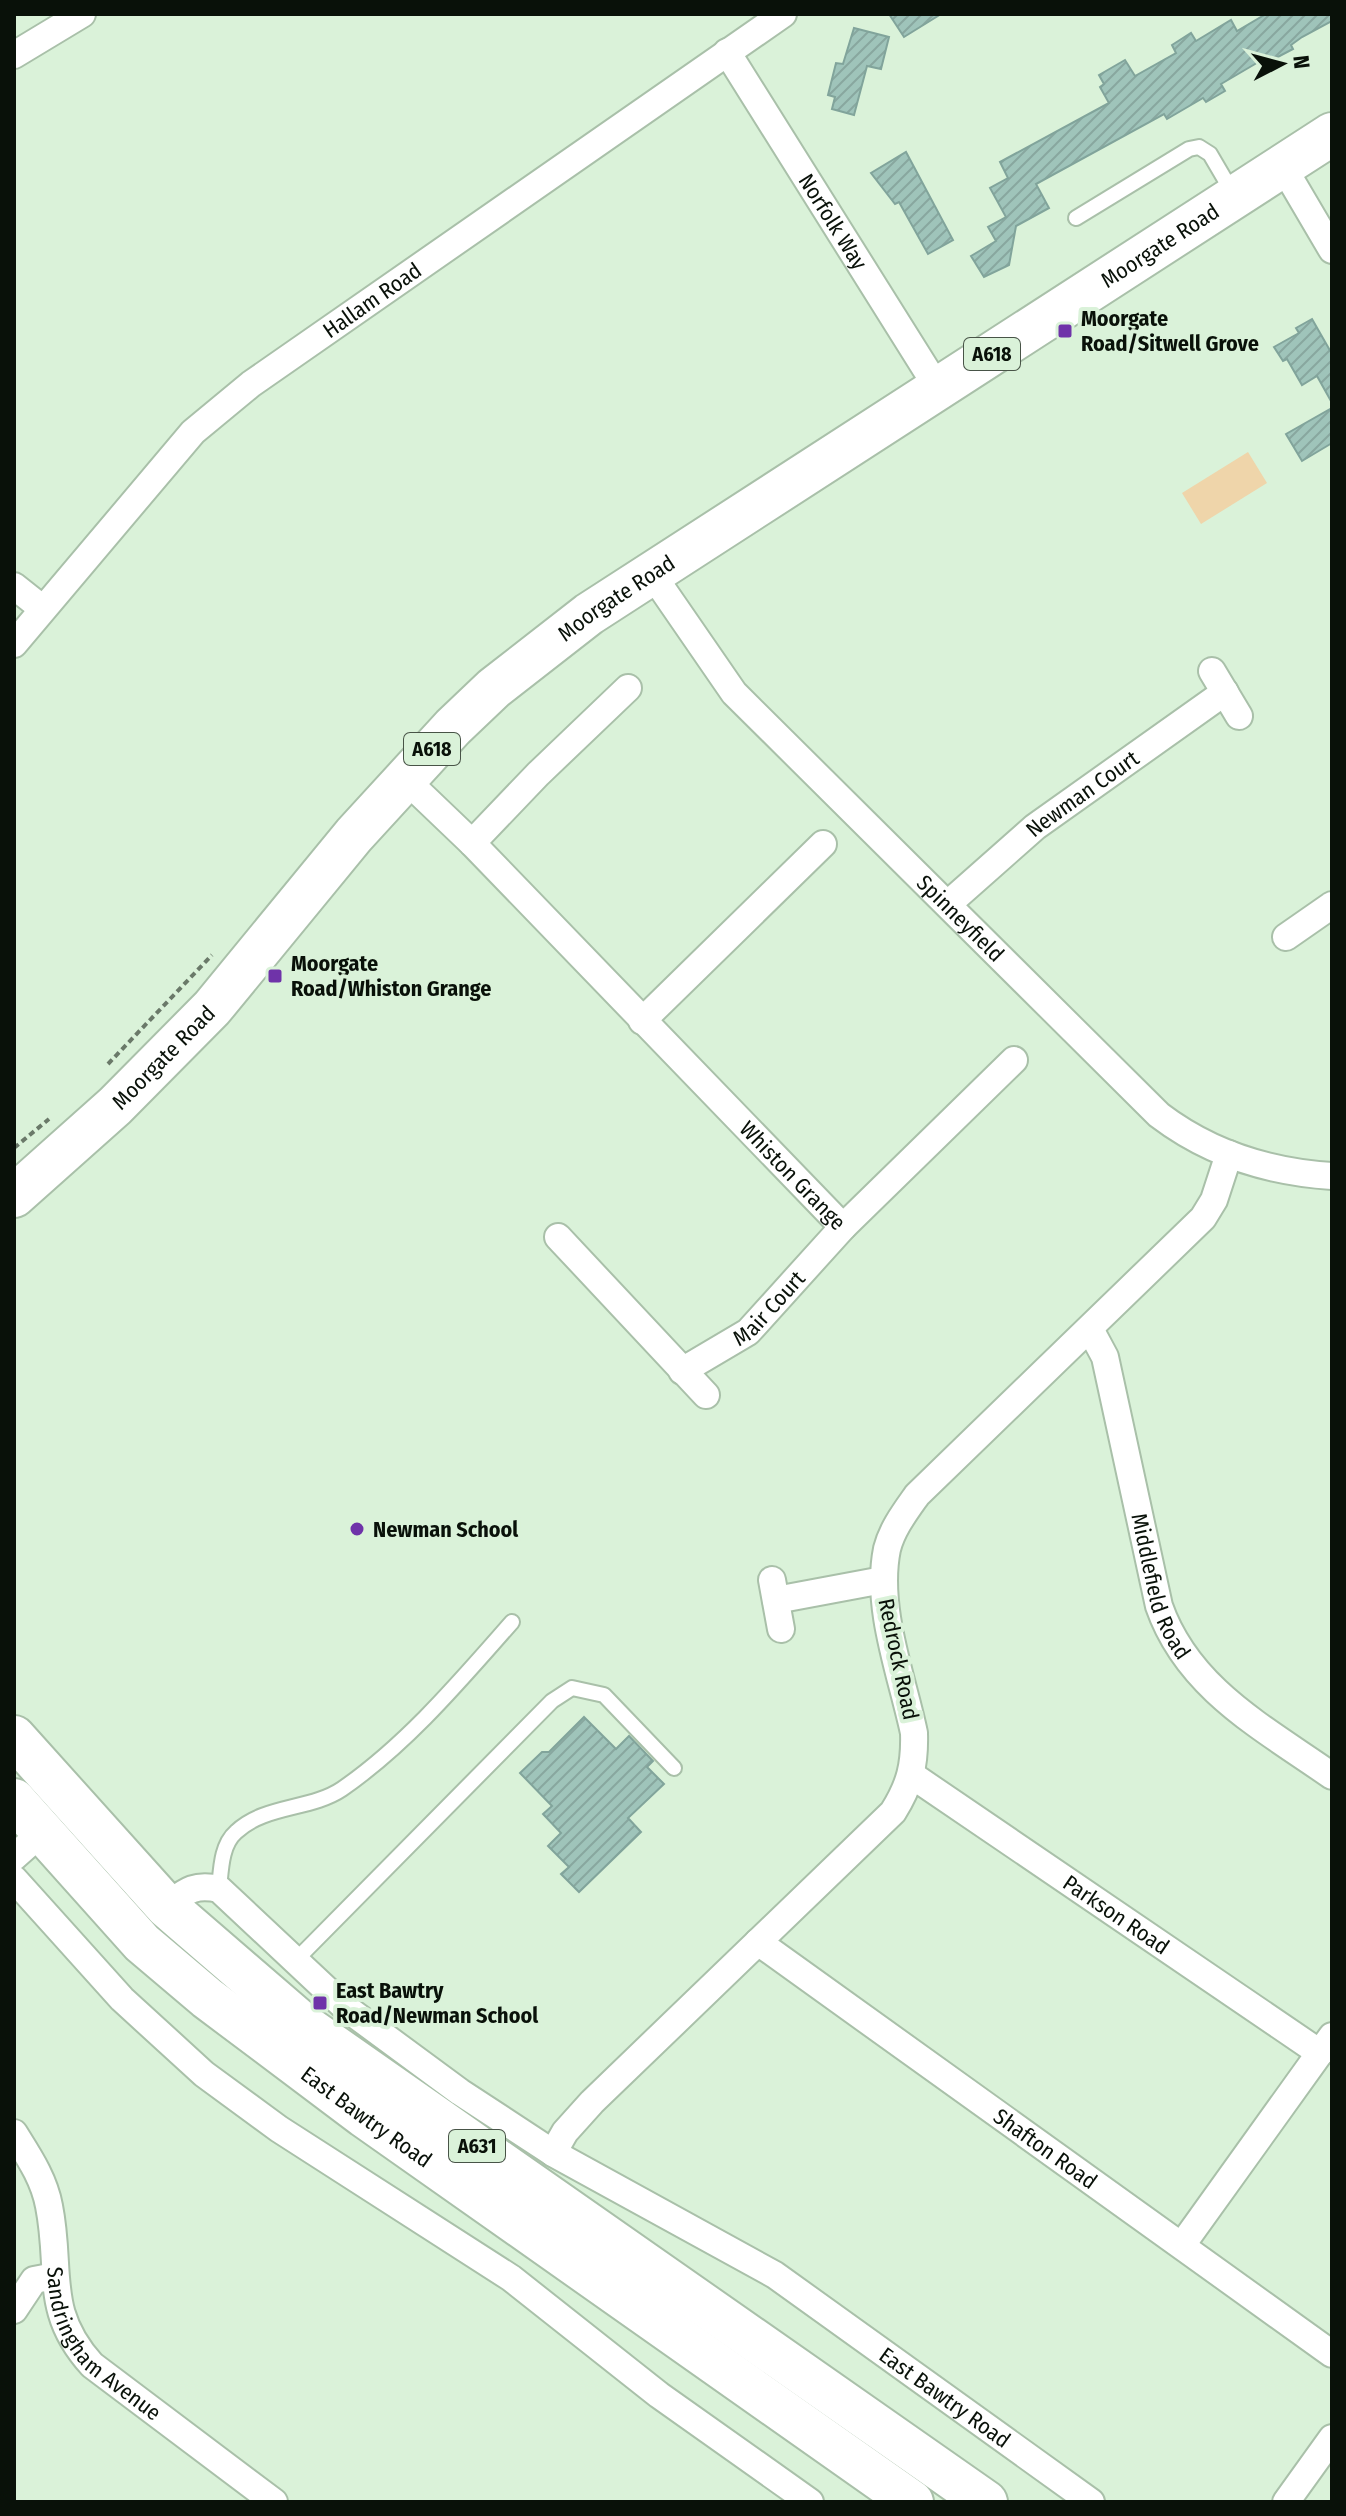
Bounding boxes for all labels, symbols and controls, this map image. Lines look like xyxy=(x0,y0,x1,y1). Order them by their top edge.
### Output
north arrow xyxy=(1242,24,1322,104)
text: N xyxy=(1287,54,1316,70)
street label: Norfolk Way xyxy=(793,169,873,275)
street label: Moorgate Road xyxy=(1096,198,1224,294)
street label: Hallam Road xyxy=(318,257,427,344)
place label: Moorgate Road/Sitwell Grove xyxy=(1081,305,1259,357)
marker: Moorgate Road/Sitwell Grove xyxy=(1056,322,1074,340)
road number: A618 xyxy=(964,338,1020,370)
street label: Moorgate Road xyxy=(552,549,680,647)
road number: A618 xyxy=(404,733,460,765)
street label: Newman Court xyxy=(1020,744,1145,843)
street label: Spinneyfield xyxy=(911,869,1010,967)
place label: Moorgate Road/Whiston Grange xyxy=(291,950,491,1002)
marker: Moorgate Road/Whiston Grange xyxy=(266,967,284,985)
street label: Moorgate Road xyxy=(106,1000,221,1115)
street label: Whiston Grange xyxy=(734,1115,851,1236)
street label: Mair Court xyxy=(728,1265,811,1352)
street label: Middlefield Road xyxy=(1125,1511,1196,1665)
place label: Newman School xyxy=(373,1516,519,1543)
marker: Newman School xyxy=(348,1520,366,1538)
street label: Redrock Road xyxy=(872,1596,925,1722)
street label: Parkson Road xyxy=(1058,1869,1174,1960)
place label: East Bawtry Road/Newman School xyxy=(336,1977,539,2029)
marker: East Bawtry Road/Newman School xyxy=(311,1994,329,2012)
street label: East Bawtry Road xyxy=(296,2061,437,2174)
street label: Shafton Road xyxy=(988,2103,1102,2195)
road number: A631 xyxy=(449,2130,505,2162)
street label: Sandringham Avenue xyxy=(41,2266,166,2426)
street label: East Bawtry Road xyxy=(874,2341,1016,2454)

